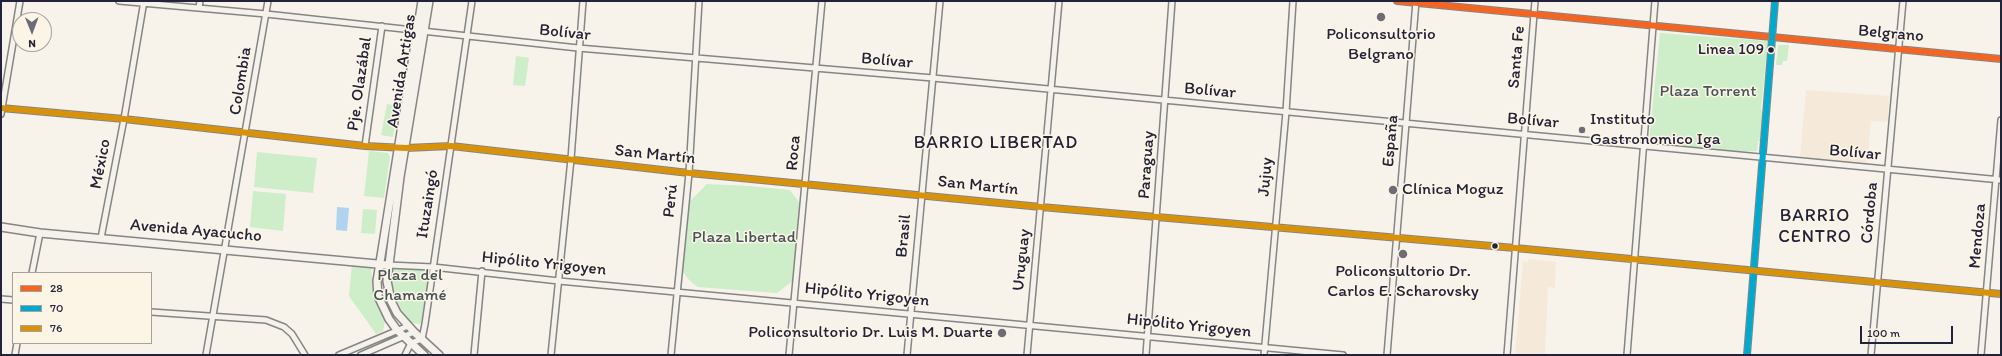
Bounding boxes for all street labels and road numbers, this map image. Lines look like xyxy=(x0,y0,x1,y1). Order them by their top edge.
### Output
street label: Avenida Artigas xyxy=(383,13,421,129)
street label: Bolívar xyxy=(538,20,592,46)
street label: Belgrano xyxy=(1857,21,1925,47)
street label: Santa Fe xyxy=(1504,25,1530,89)
street label: Pje. Olazábal xyxy=(343,36,377,132)
street label: Colombia xyxy=(226,45,256,117)
street label: Bolívar xyxy=(860,49,914,73)
street label: Bolívar xyxy=(1183,79,1237,103)
street label: Bolívar xyxy=(1506,109,1560,133)
street label: España xyxy=(1379,114,1403,168)
street label: Paraguay xyxy=(1134,130,1160,200)
street label: Roca xyxy=(782,135,806,171)
street label: México xyxy=(86,137,116,191)
street label: San Martín xyxy=(614,141,696,169)
street label: Bolívar xyxy=(1828,141,1882,165)
street label: Jujuy xyxy=(1254,157,1278,197)
street label: Ituzaingó xyxy=(412,168,444,240)
street label: San Martín xyxy=(937,172,1019,200)
street label: Córdoba xyxy=(1857,182,1883,244)
street label: Perú xyxy=(659,183,683,219)
street label: Mendoza xyxy=(1965,202,1991,270)
street label: Brasil xyxy=(892,214,916,258)
street label: Avenida Ayacucho xyxy=(129,215,263,247)
street label: Uruguay xyxy=(1009,228,1035,292)
street label: Hipólito Yrigoyen xyxy=(481,247,607,281)
street label: Hipólito Yrigoyen xyxy=(804,278,930,312)
street label: Hipólito Yrigoyen xyxy=(1126,309,1252,343)

